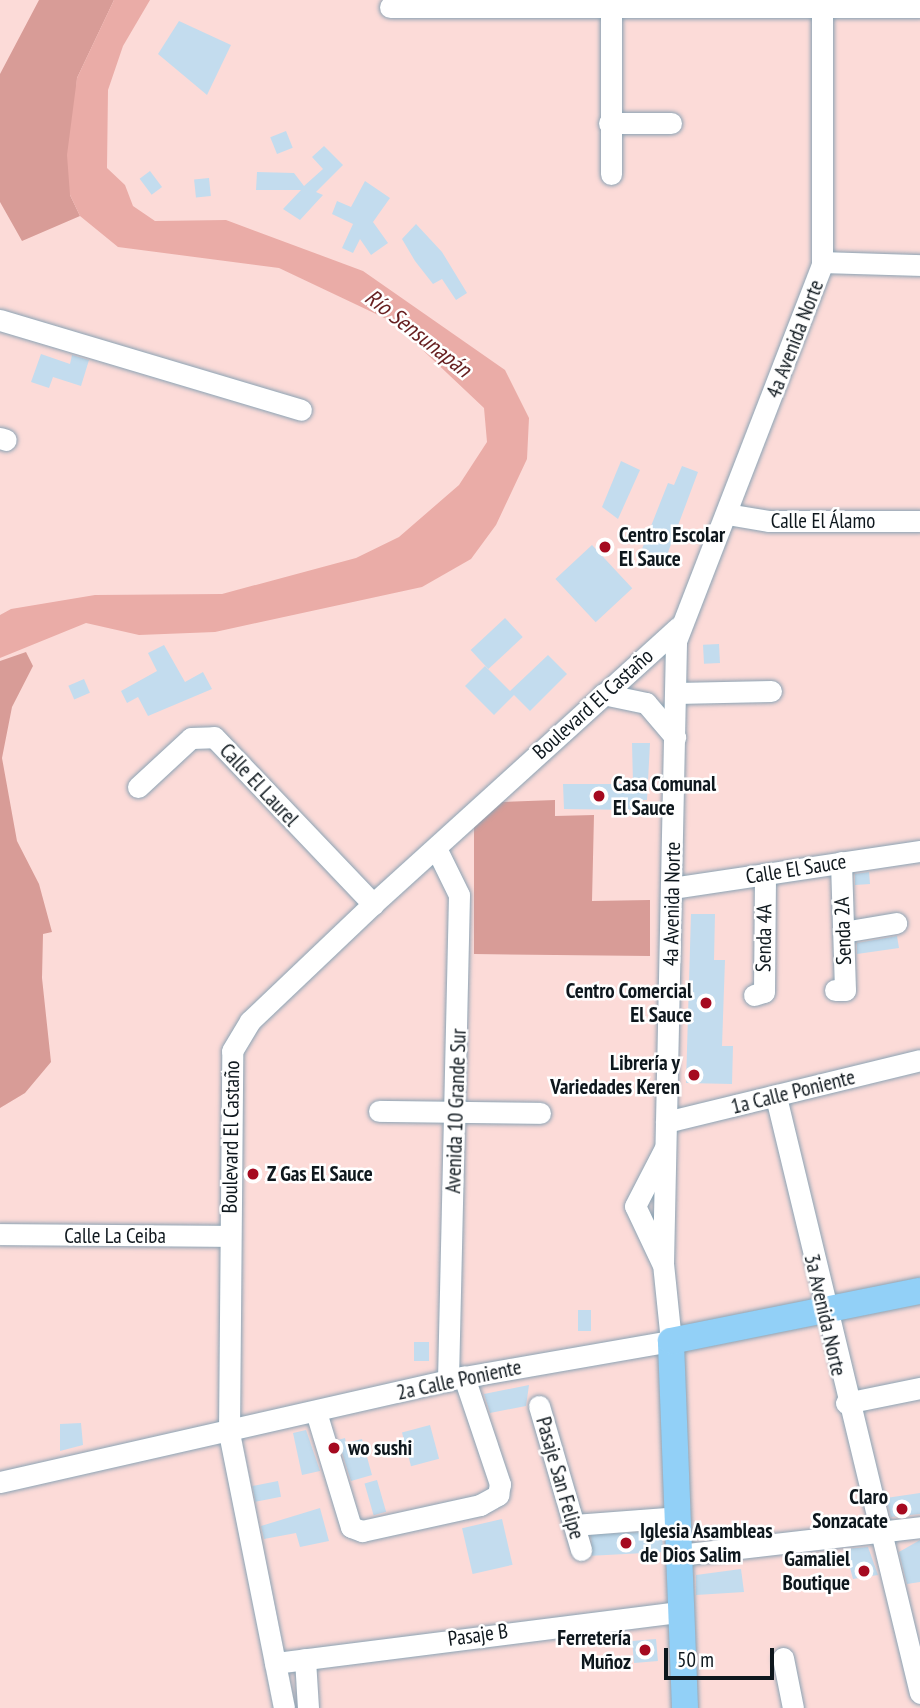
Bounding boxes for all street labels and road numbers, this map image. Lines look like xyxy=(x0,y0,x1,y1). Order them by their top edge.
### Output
street label: 4a Avenida Norte xyxy=(761,276,829,402)
street label: Calle El Álamo xyxy=(771,508,875,534)
street label: Boulevard El Castaño xyxy=(528,644,658,764)
street label: Calle El Laurel xyxy=(214,738,304,832)
street label: 4a Avenida Norte xyxy=(658,841,686,967)
street label: Calle El Sauce xyxy=(744,849,848,889)
street label: Senda 2A xyxy=(829,896,857,966)
street label: Senda 4A xyxy=(751,904,777,972)
street label: Avenida 10 Grande Sur xyxy=(441,1028,471,1194)
street label: Boulevard El Castaño xyxy=(217,1060,245,1214)
street label: 1a Calle Poniente xyxy=(728,1064,858,1120)
street label: Calle La Ceiba xyxy=(64,1223,166,1249)
street label: 3a Avenida Norte xyxy=(799,1251,851,1379)
street label: 2a Calle Poniente xyxy=(394,1354,524,1406)
street label: Pasaje San Felipe xyxy=(531,1414,589,1542)
street label: Pasaje B xyxy=(446,1618,510,1652)

